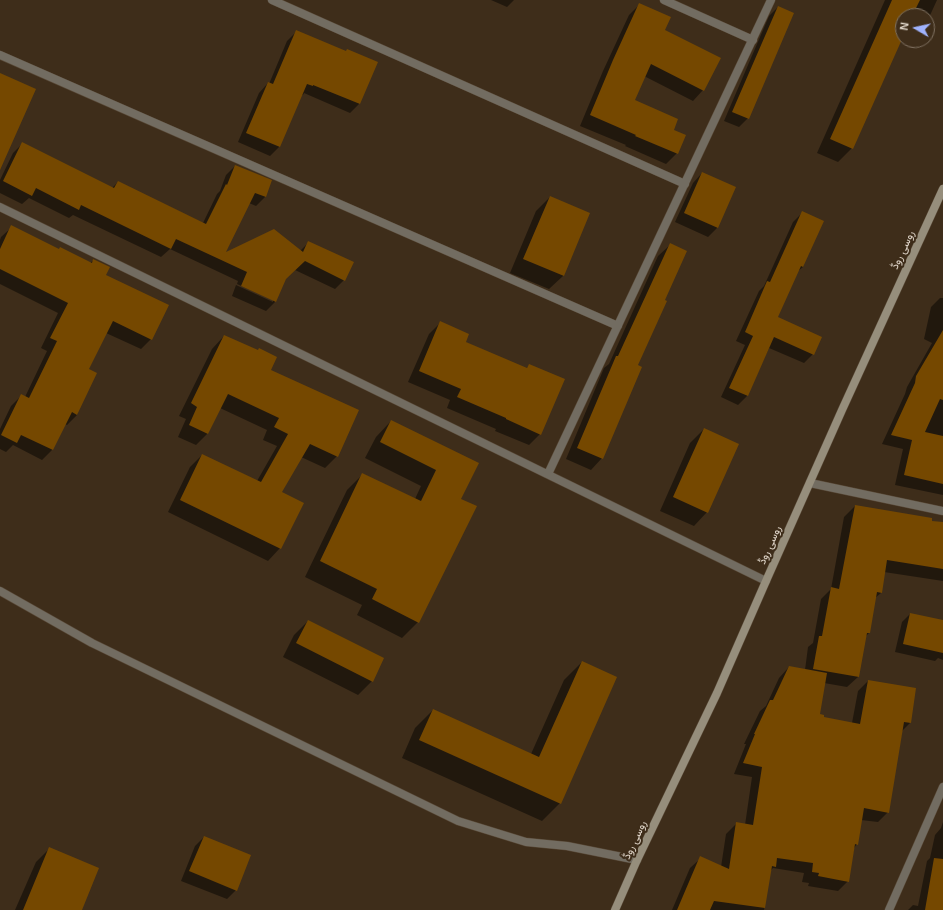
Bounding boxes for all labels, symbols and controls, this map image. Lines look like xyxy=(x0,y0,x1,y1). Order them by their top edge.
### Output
north arrow xyxy=(895,8,935,48)
text: N xyxy=(898,21,911,31)
street label: روسی روڈ xyxy=(888,229,918,271)
street label: روسی روڈ xyxy=(756,524,784,566)
street label: روسی روڈ xyxy=(620,819,650,861)

